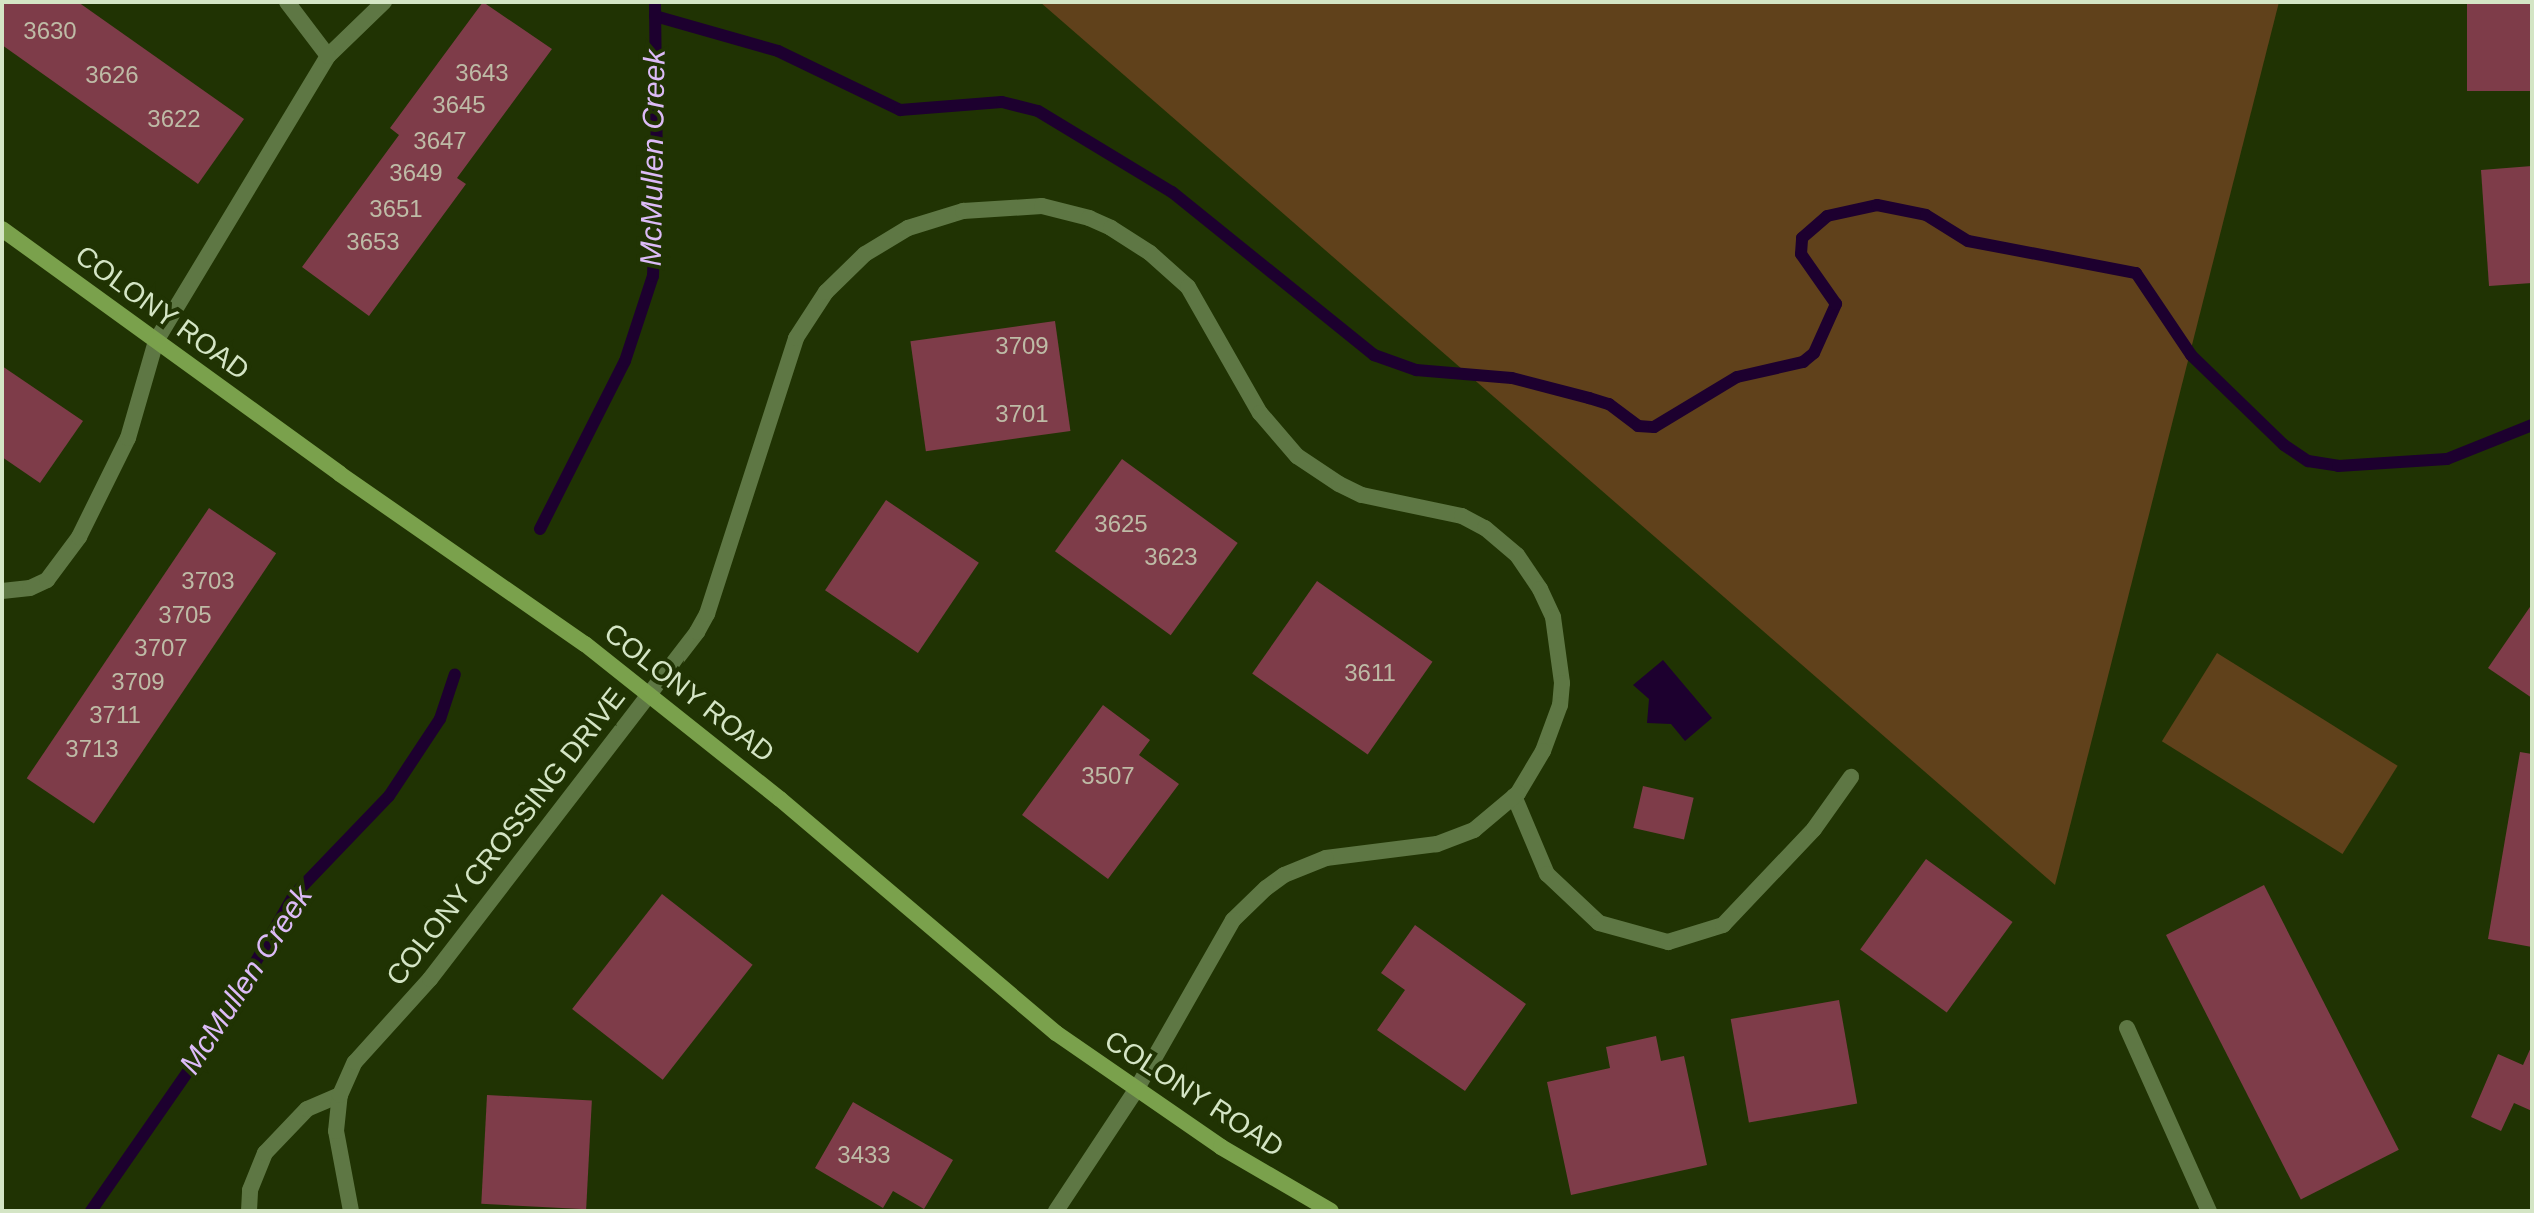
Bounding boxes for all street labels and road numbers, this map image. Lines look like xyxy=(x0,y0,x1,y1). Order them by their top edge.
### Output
street label: COLONY ROAD xyxy=(68,239,256,387)
street label: COLONY ROAD xyxy=(597,616,781,770)
street label: COLONY CROSSING DRIVE xyxy=(379,681,633,993)
street label: COLONY ROAD xyxy=(1098,1024,1290,1164)

